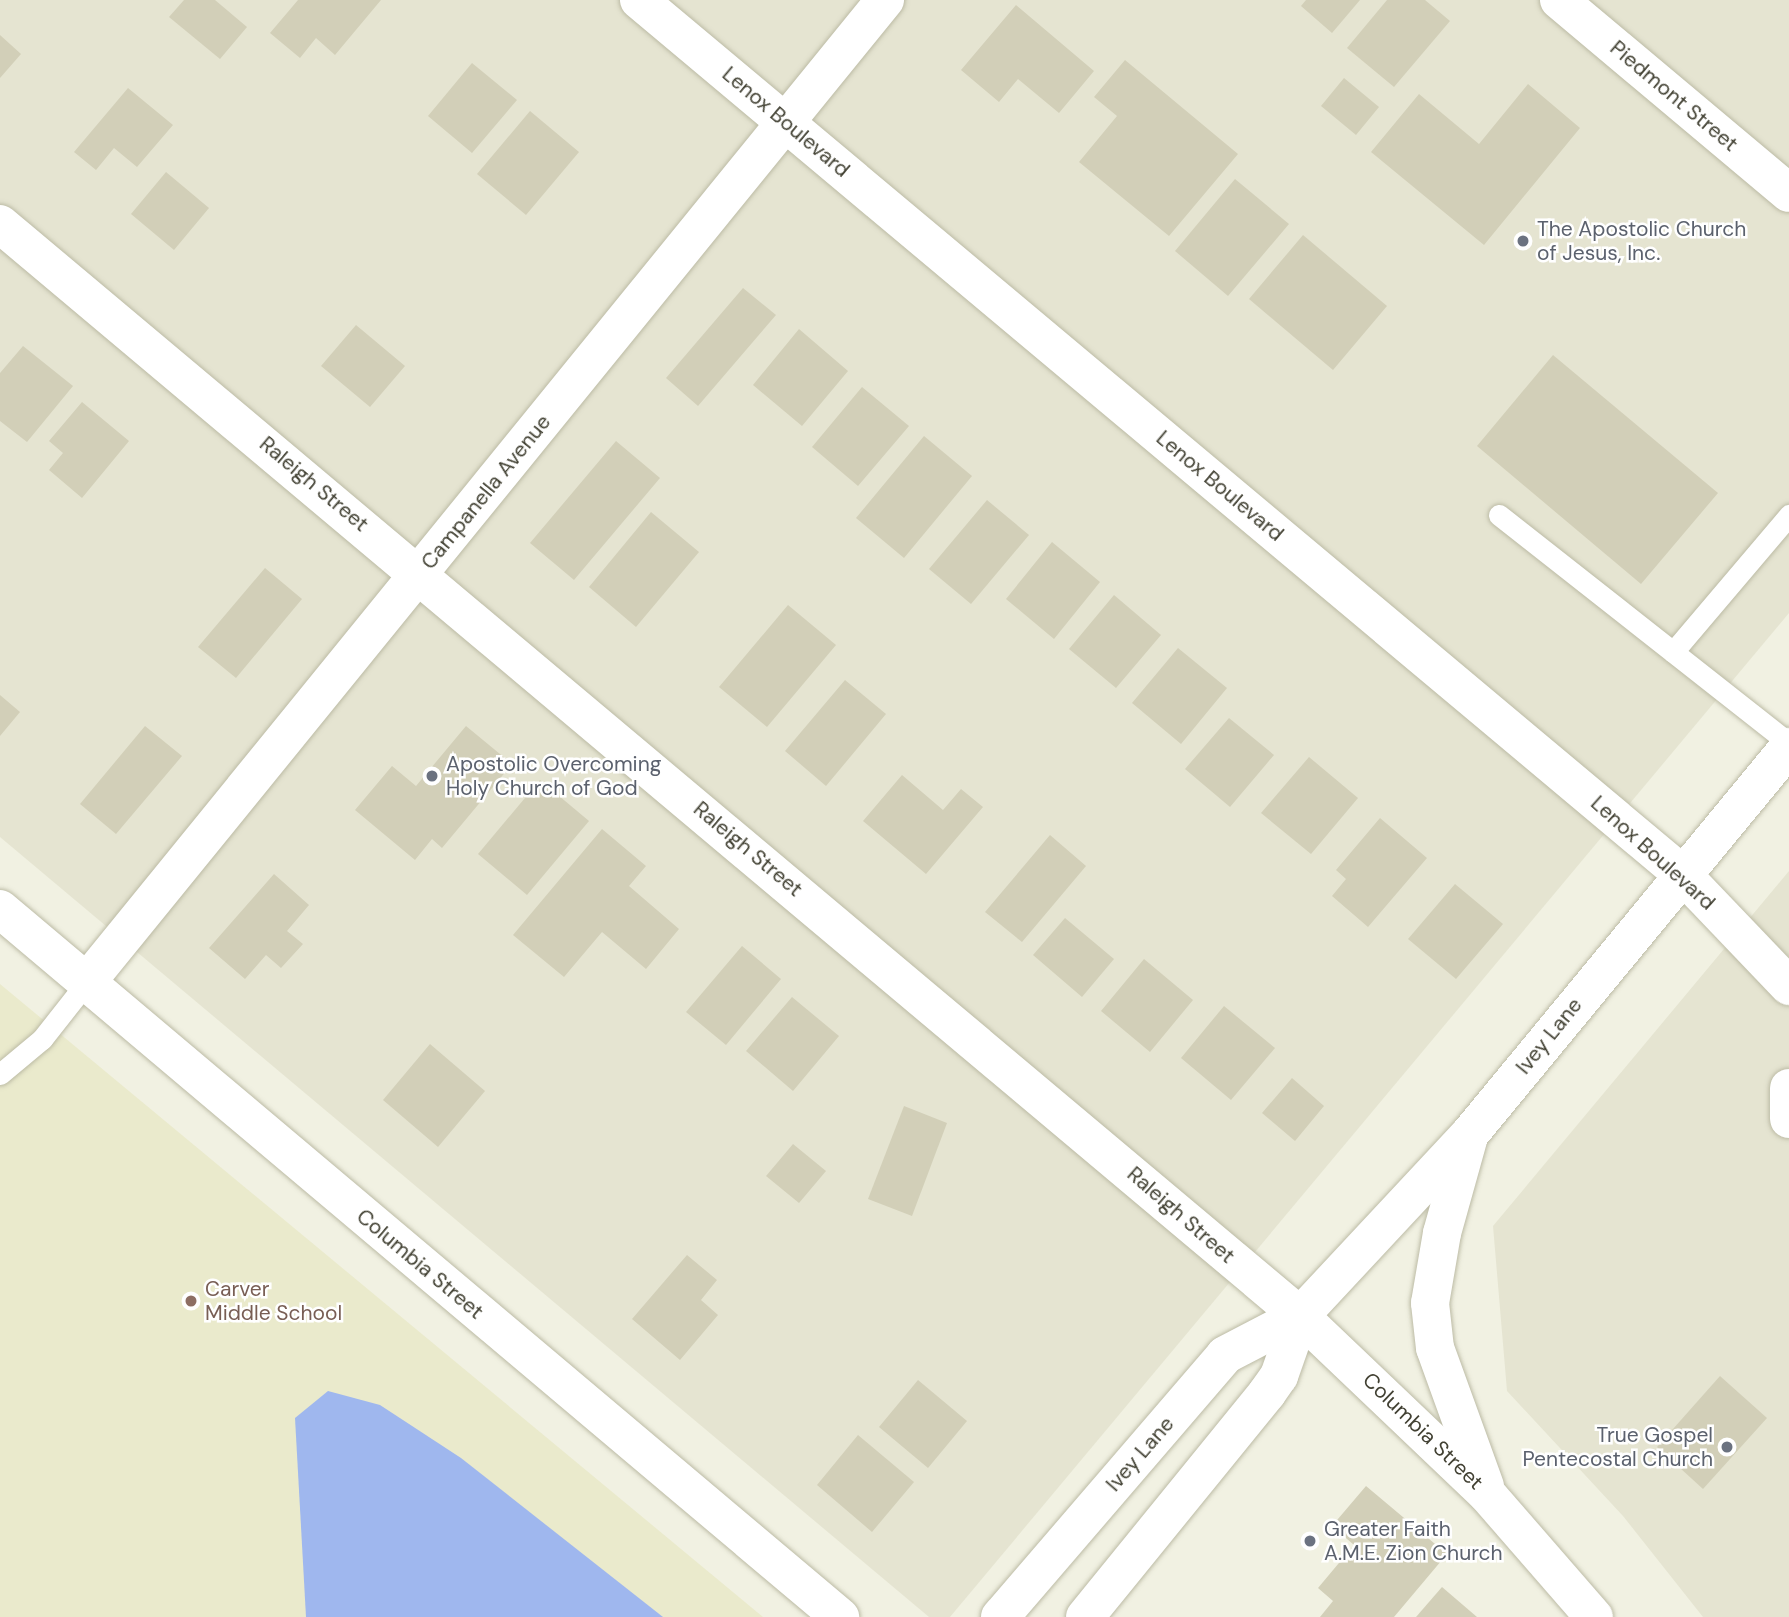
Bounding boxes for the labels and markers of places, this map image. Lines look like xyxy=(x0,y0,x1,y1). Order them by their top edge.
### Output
place label: The Apostolic Church of Jesus, Inc. xyxy=(1537,216,1746,266)
marker: The Apostolic Church of Jesus, Inc. xyxy=(1515,233,1531,249)
place label: Apostolic Overcoming Holy Church of God xyxy=(446,751,661,801)
marker: Apostolic Overcoming Holy Church of God xyxy=(424,768,440,784)
place label: Carver Middle School xyxy=(205,1276,342,1326)
marker: Carver Middle School xyxy=(183,1293,199,1309)
place label: True Gospel Pentecostal Church xyxy=(1522,1422,1713,1472)
marker: True Gospel Pentecostal Church xyxy=(1719,1439,1735,1455)
place label: Greater Faith A.M.E. Zion Church xyxy=(1324,1516,1503,1566)
marker: Greater Faith A.M.E. Zion Church xyxy=(1302,1533,1318,1549)

